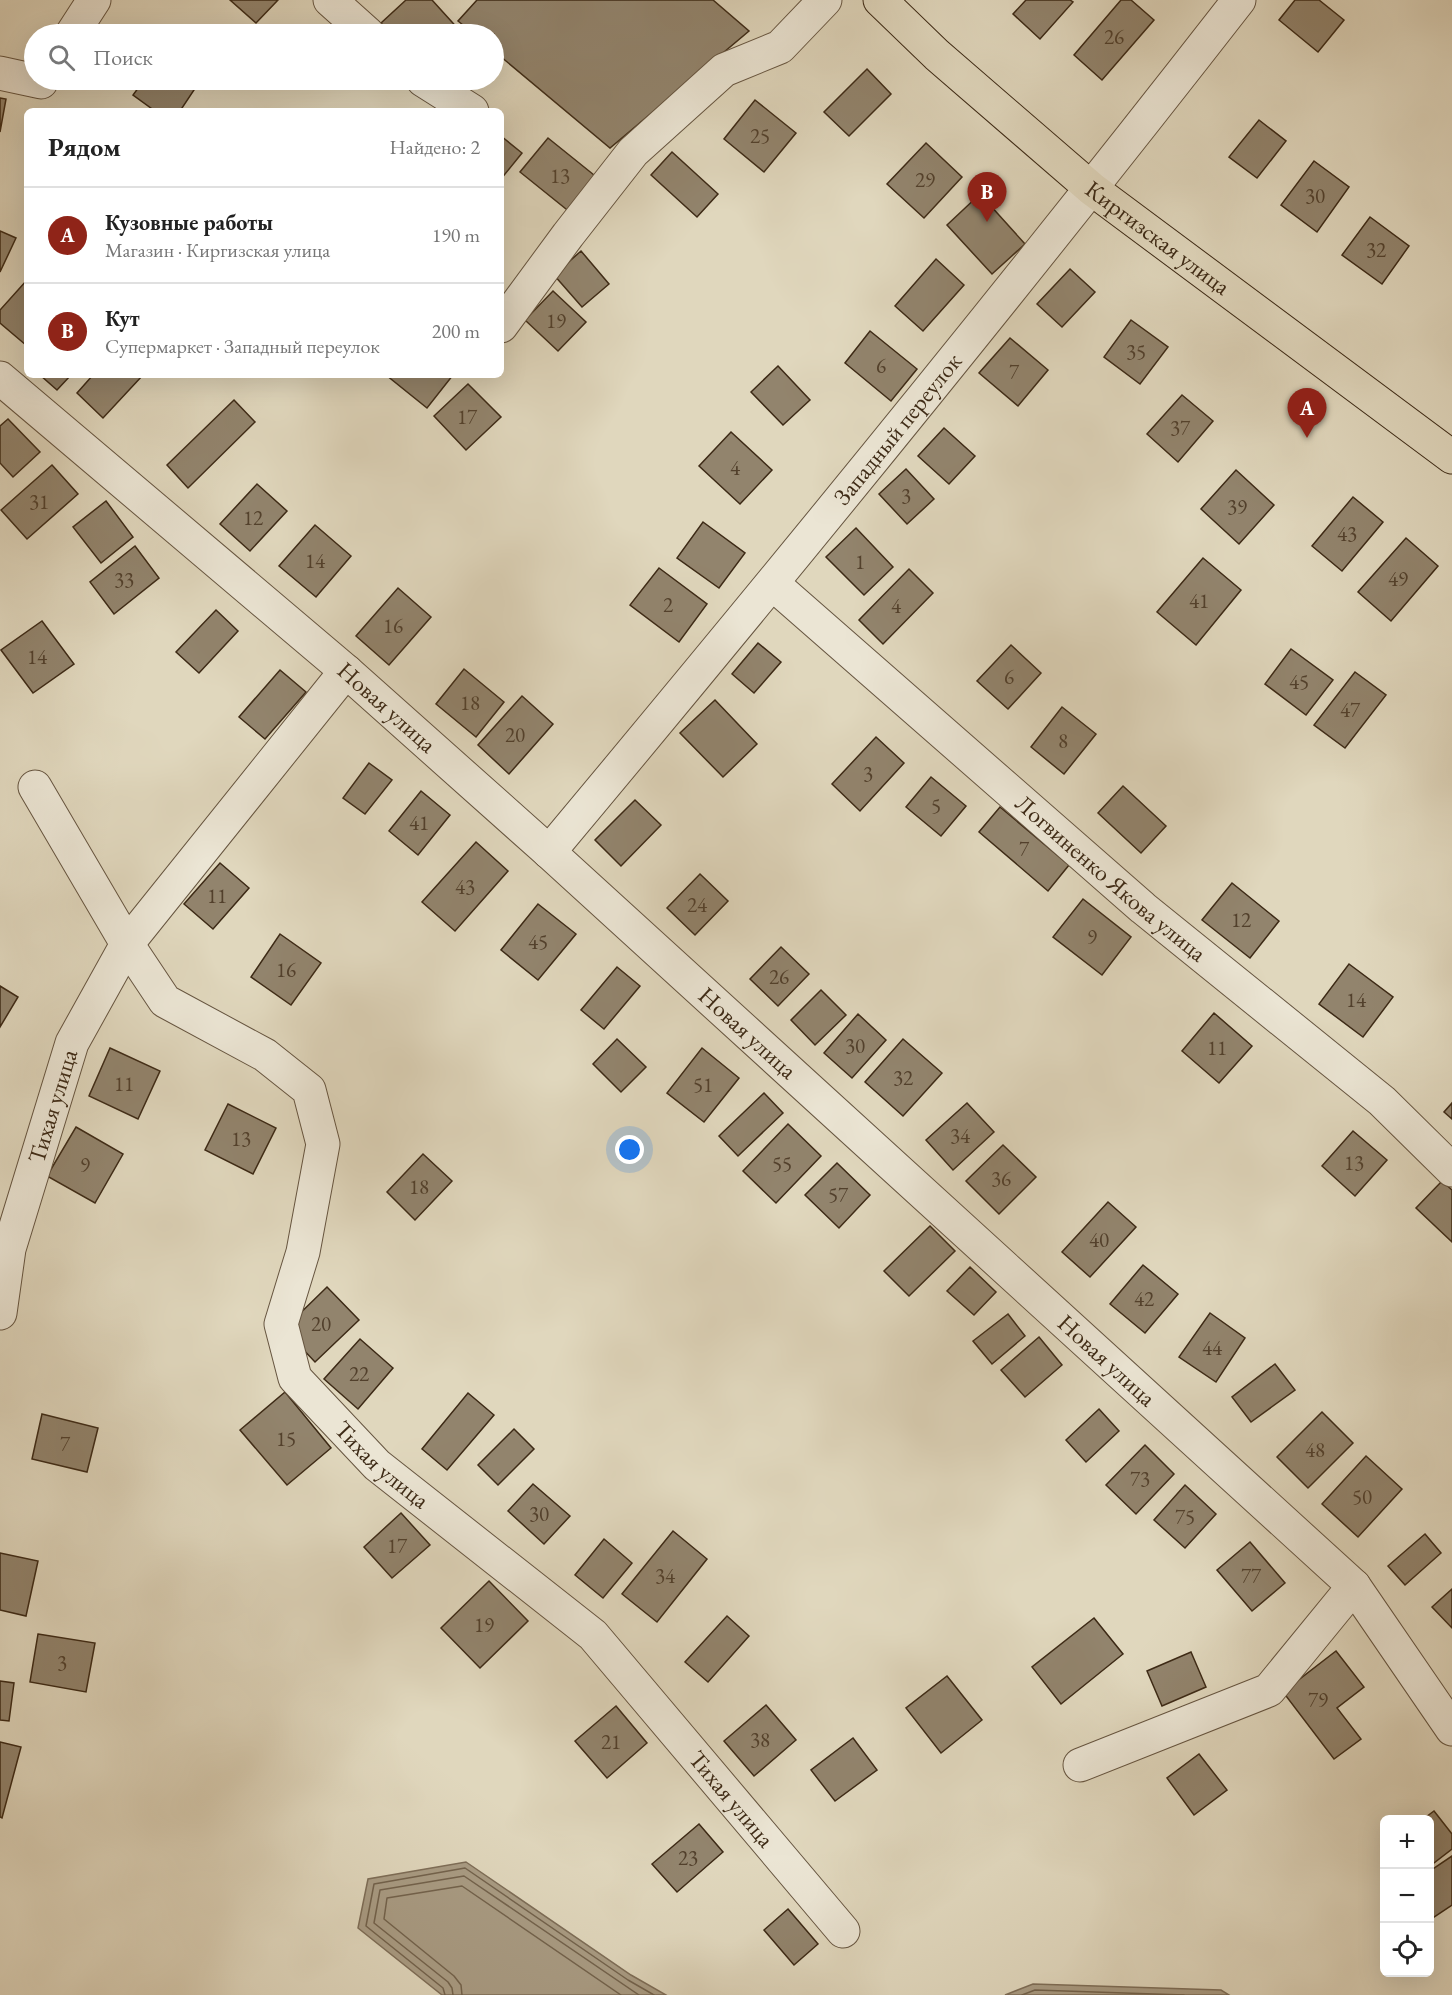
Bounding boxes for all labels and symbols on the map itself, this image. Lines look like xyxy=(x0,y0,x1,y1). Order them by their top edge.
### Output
house number: 26 xyxy=(1104,23,1124,50)
house number: 25 xyxy=(750,122,770,149)
house number: 13 xyxy=(550,162,570,189)
house number: 29 xyxy=(915,166,935,193)
pin: B xyxy=(968,172,1006,222)
street label: Киргизская улица xyxy=(1079,173,1237,302)
house number: 30 xyxy=(1305,182,1325,209)
house number: 32 xyxy=(1366,236,1386,263)
house number: 19 xyxy=(546,307,566,334)
house number: 35 xyxy=(1126,338,1146,365)
street label: Западный переулок xyxy=(826,346,968,511)
house number: 6 xyxy=(876,352,886,379)
house number: 7 xyxy=(1009,358,1020,385)
pin: A xyxy=(1288,388,1326,438)
house number: 17 xyxy=(457,403,478,430)
house number: 37 xyxy=(1170,414,1191,441)
house number: 4 xyxy=(730,454,741,481)
house number: 3 xyxy=(901,482,911,509)
house number: 31 xyxy=(29,488,49,515)
house number: 39 xyxy=(1227,493,1247,520)
house number: 12 xyxy=(243,504,263,531)
house number: 43 xyxy=(1337,520,1357,547)
house number: 14 xyxy=(305,547,326,574)
house number: 1 xyxy=(855,548,865,575)
house number: 49 xyxy=(1388,565,1408,592)
house number: 33 xyxy=(114,566,134,593)
house number: 41 xyxy=(1189,587,1209,614)
house number: 2 xyxy=(663,591,673,618)
house number: 4 xyxy=(891,592,902,619)
house number: 16 xyxy=(383,612,403,639)
house number: 14 xyxy=(27,643,48,670)
street label: Новая улица xyxy=(331,655,444,760)
house number: 6 xyxy=(1004,663,1014,690)
house number: 45 xyxy=(1289,668,1309,695)
house number: 18 xyxy=(460,689,480,716)
house number: 47 xyxy=(1340,696,1361,723)
house number: 20 xyxy=(505,721,525,748)
house number: 8 xyxy=(1058,727,1068,754)
house number: 3 xyxy=(863,760,873,787)
street label: Логвиненко Якова улица xyxy=(1009,787,1213,968)
house number: 5 xyxy=(931,792,941,819)
house number: 41 xyxy=(409,809,429,836)
house number: 7 xyxy=(1019,835,1030,862)
house number: 43 xyxy=(455,873,475,900)
house number: 11 xyxy=(207,882,227,909)
house number: 24 xyxy=(687,891,708,918)
house number: 12 xyxy=(1231,906,1251,933)
house number: 9 xyxy=(1087,923,1097,950)
house number: 45 xyxy=(528,928,548,955)
house number: 16 xyxy=(276,956,296,983)
house number: 26 xyxy=(769,963,789,990)
street label: Новая улица xyxy=(692,980,804,1086)
house number: 14 xyxy=(1346,986,1367,1013)
house number: 30 xyxy=(845,1032,865,1059)
house number: 11 xyxy=(1207,1034,1227,1061)
street label: Тихая улица xyxy=(20,1045,84,1167)
house number: 32 xyxy=(893,1064,913,1091)
house number: 11 xyxy=(114,1070,134,1097)
house number: 51 xyxy=(693,1071,713,1098)
house number: 34 xyxy=(950,1122,971,1149)
house number: 13 xyxy=(231,1125,251,1152)
your location xyxy=(615,1135,644,1164)
house number: 13 xyxy=(1344,1149,1364,1176)
house number: 55 xyxy=(772,1150,792,1177)
house number: 9 xyxy=(80,1151,90,1178)
house number: 36 xyxy=(991,1165,1011,1192)
house number: 18 xyxy=(409,1173,429,1200)
house number: 57 xyxy=(828,1181,849,1208)
house number: 40 xyxy=(1089,1226,1109,1253)
house number: 42 xyxy=(1134,1285,1154,1312)
street label: Новая улица xyxy=(1051,1307,1163,1413)
house number: 20 xyxy=(311,1310,331,1337)
house number: 44 xyxy=(1202,1334,1223,1361)
house number: 22 xyxy=(349,1360,369,1387)
street label: Тихая улица xyxy=(328,1414,436,1516)
house number: 15 xyxy=(276,1425,296,1452)
house number: 7 xyxy=(60,1430,71,1457)
house number: 48 xyxy=(1305,1436,1325,1463)
house number: 73 xyxy=(1130,1465,1150,1492)
house number: 50 xyxy=(1352,1483,1372,1510)
house number: 30 xyxy=(529,1500,549,1527)
house number: 75 xyxy=(1175,1503,1195,1530)
house number: 17 xyxy=(387,1532,408,1559)
house number: 34 xyxy=(655,1562,676,1589)
house number: 77 xyxy=(1241,1562,1262,1589)
house number: 19 xyxy=(474,1611,494,1638)
house number: 3 xyxy=(57,1649,67,1676)
house number: 79 xyxy=(1308,1686,1328,1713)
house number: 38 xyxy=(750,1726,770,1753)
house number: 21 xyxy=(601,1728,621,1755)
street label: Тихая улица xyxy=(682,1744,782,1854)
house number: 23 xyxy=(678,1844,698,1871)

